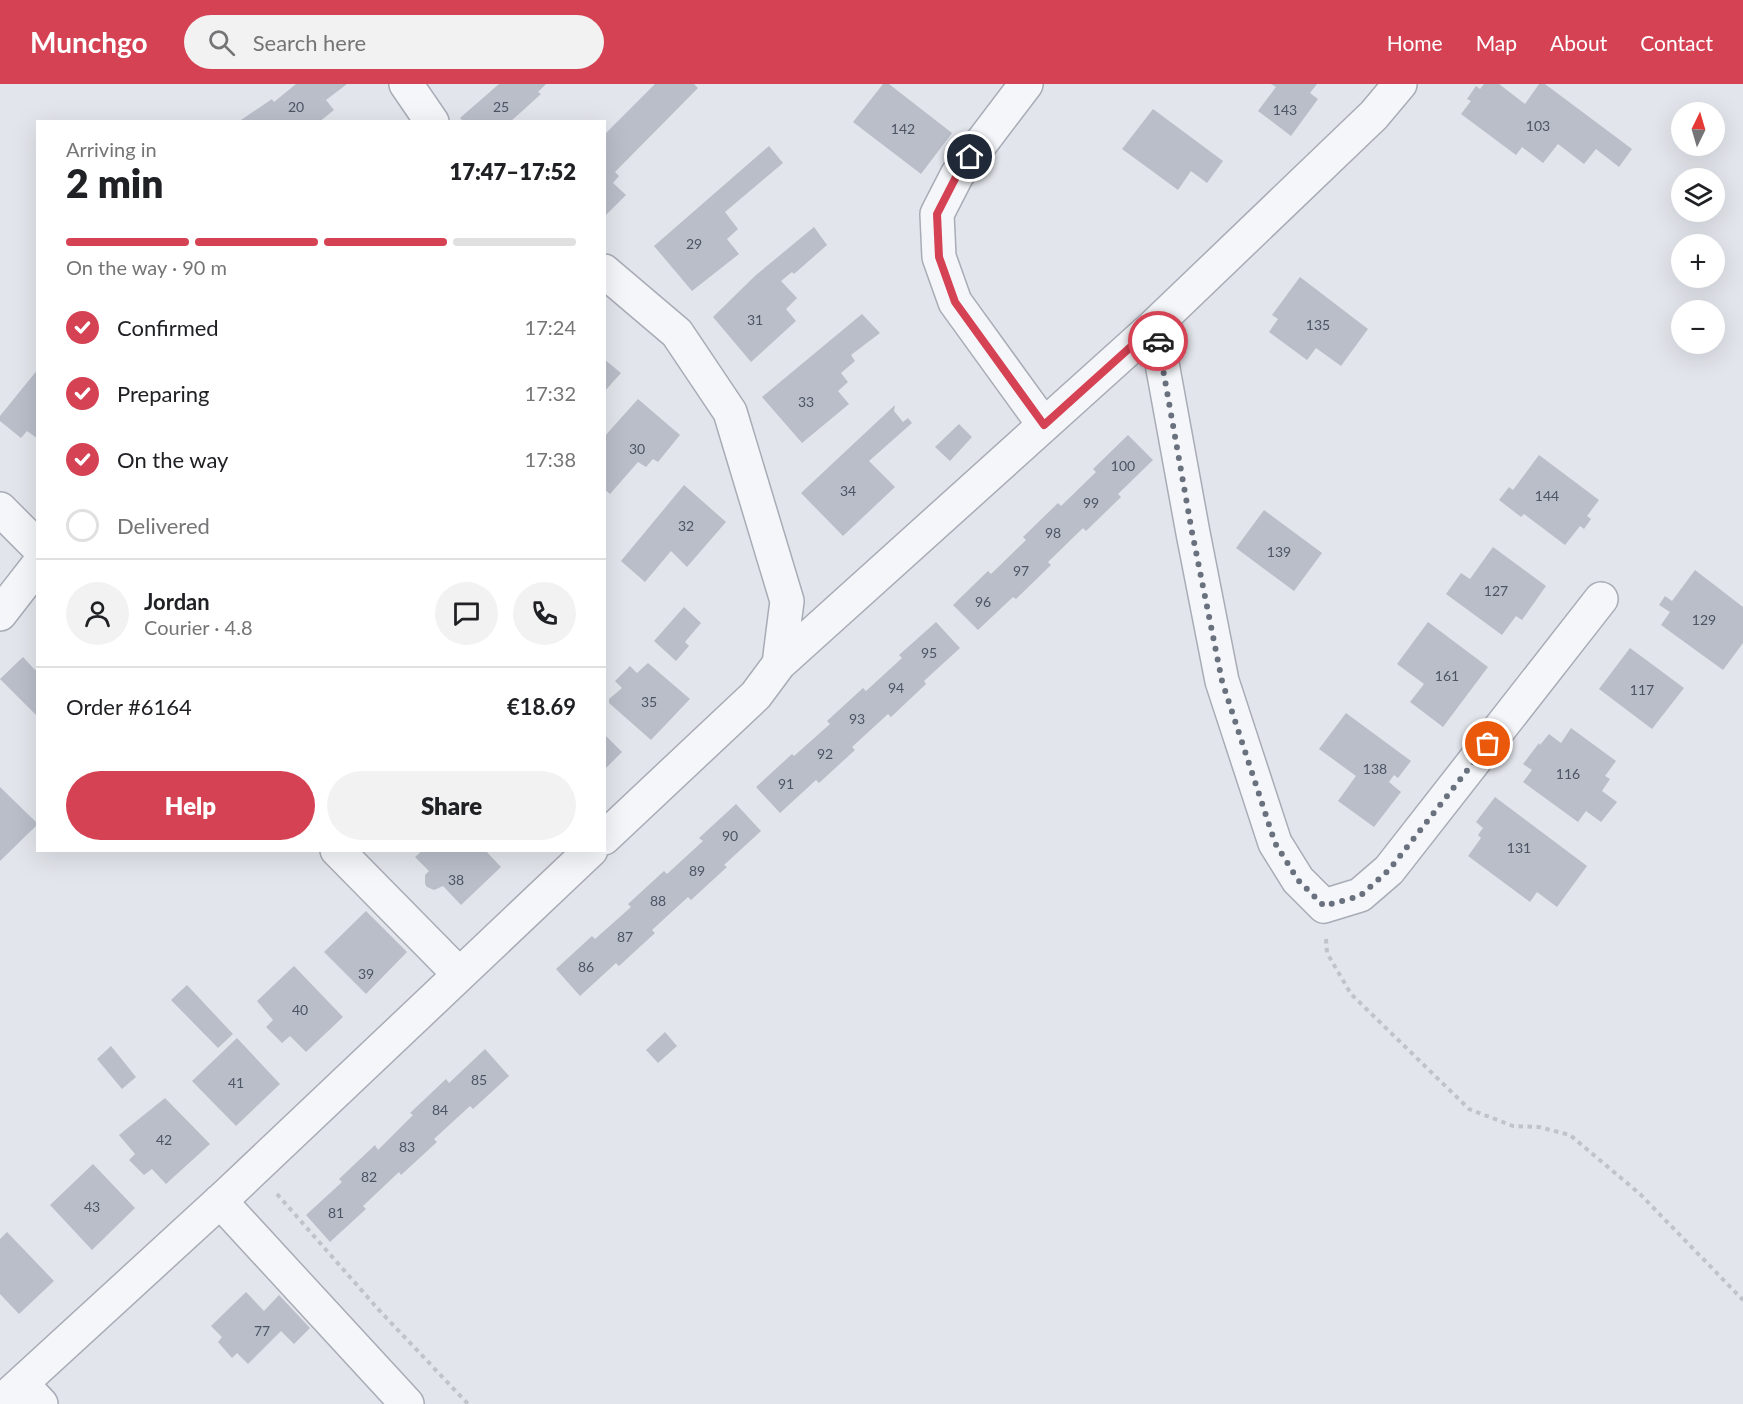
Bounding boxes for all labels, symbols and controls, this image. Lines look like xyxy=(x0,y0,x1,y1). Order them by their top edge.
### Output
search box xyxy=(184,15,604,69)
text: Munchgo xyxy=(30,25,148,59)
icon: search xyxy=(205,26,238,59)
text: Search here xyxy=(253,29,366,56)
text: Home xyxy=(1387,30,1443,55)
text: Map xyxy=(1476,30,1517,55)
text: About xyxy=(1550,30,1607,55)
text: Contact xyxy=(1640,30,1713,55)
house number: 20 xyxy=(288,98,304,115)
house number: 25 xyxy=(493,98,509,115)
house number: 143 xyxy=(1273,101,1297,118)
north arrow xyxy=(1671,102,1725,156)
map controls xyxy=(1671,102,1725,354)
house number: 103 xyxy=(1526,117,1550,134)
house number: 142 xyxy=(891,120,915,137)
pin xyxy=(944,131,995,182)
text: Arriving in xyxy=(66,137,157,161)
icon: home xyxy=(953,140,986,173)
text: 17:47–17:52 xyxy=(450,158,576,185)
text: 2 min xyxy=(66,160,163,206)
button: layers xyxy=(1671,168,1725,222)
button: + xyxy=(1671,234,1725,288)
house number: 29 xyxy=(686,235,702,252)
text: On the way · 90 m xyxy=(66,255,227,279)
button: − xyxy=(1671,300,1725,354)
icon: check xyxy=(66,311,99,344)
house number: 31 xyxy=(747,311,763,328)
courier xyxy=(1128,311,1188,371)
text: Confirmed xyxy=(117,314,219,341)
text: 17:24 xyxy=(525,315,576,339)
house number: 135 xyxy=(1306,316,1330,333)
icon: car xyxy=(1142,325,1175,358)
icon: check xyxy=(66,377,99,410)
text: Preparing xyxy=(117,380,209,407)
text: 17:32 xyxy=(525,381,576,405)
house number: 33 xyxy=(798,393,814,410)
house number: 30 xyxy=(629,440,645,457)
icon: check xyxy=(66,443,99,476)
text: On the way xyxy=(117,446,228,473)
text: 17:38 xyxy=(525,447,576,471)
house number: 100 xyxy=(1111,457,1135,474)
house number: 34 xyxy=(840,482,856,499)
house number: 144 xyxy=(1535,487,1559,504)
house number: 99 xyxy=(1083,494,1099,511)
text: Delivered xyxy=(117,512,210,539)
house number: 32 xyxy=(678,517,694,534)
house number: 98 xyxy=(1045,524,1061,541)
house number: 139 xyxy=(1267,543,1291,560)
house number: 97 xyxy=(1013,562,1029,579)
button: person xyxy=(66,582,129,645)
button: chat xyxy=(435,582,498,645)
button: phone xyxy=(513,582,576,645)
house number: 127 xyxy=(1484,582,1508,599)
text: Jordan xyxy=(144,588,210,615)
house number: 96 xyxy=(975,593,991,610)
house number: 129 xyxy=(1692,611,1716,628)
text: Courier · 4.8 xyxy=(144,615,253,639)
house number: 95 xyxy=(921,644,937,661)
house number: 161 xyxy=(1435,667,1459,684)
house number: 94 xyxy=(888,679,904,696)
house number: 117 xyxy=(1630,681,1654,698)
text: Order #6164 xyxy=(66,693,192,720)
text: €18.69 xyxy=(507,693,576,720)
house number: 35 xyxy=(641,693,657,710)
house number: 93 xyxy=(849,710,865,727)
pin xyxy=(1462,718,1513,769)
icon: bag xyxy=(1471,727,1504,760)
house number: 92 xyxy=(817,745,833,762)
house number: 138 xyxy=(1363,760,1387,777)
house number: 116 xyxy=(1556,765,1580,782)
button: Help xyxy=(66,771,315,840)
button: Share xyxy=(327,771,576,840)
house number: 91 xyxy=(778,775,794,792)
house number: 90 xyxy=(722,827,738,844)
house number: 131 xyxy=(1507,839,1531,856)
house number: 89 xyxy=(689,862,705,879)
house number: 38 xyxy=(448,871,464,888)
house number: 88 xyxy=(650,892,666,909)
house number: 87 xyxy=(617,928,633,945)
house number: 86 xyxy=(578,958,594,975)
house number: 39 xyxy=(358,965,374,982)
house number: 40 xyxy=(292,1001,308,1018)
house number: 85 xyxy=(471,1071,487,1088)
house number: 41 xyxy=(228,1074,244,1091)
house number: 84 xyxy=(432,1101,448,1118)
house number: 42 xyxy=(156,1131,172,1148)
house number: 83 xyxy=(399,1138,415,1155)
house number: 82 xyxy=(361,1168,377,1185)
house number: 43 xyxy=(84,1198,100,1215)
house number: 81 xyxy=(328,1204,344,1221)
house number: 77 xyxy=(254,1322,270,1339)

